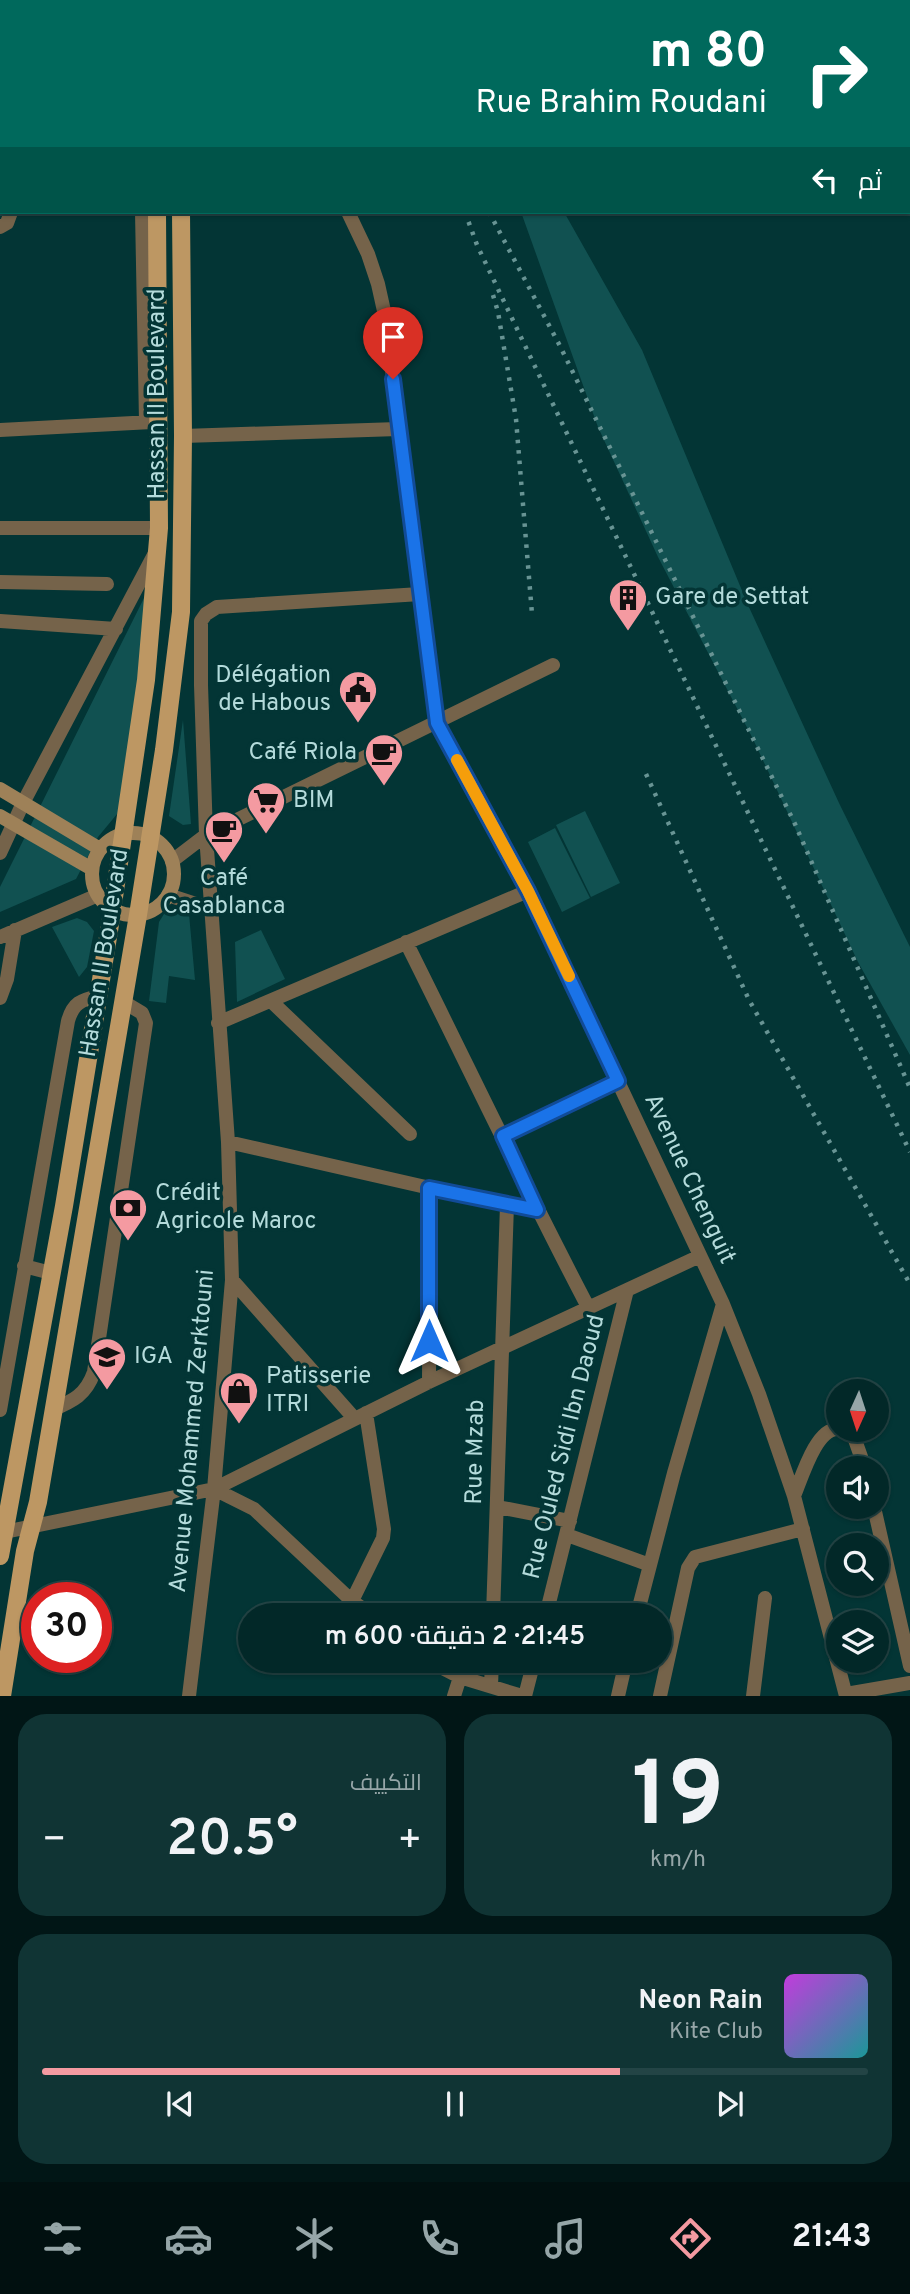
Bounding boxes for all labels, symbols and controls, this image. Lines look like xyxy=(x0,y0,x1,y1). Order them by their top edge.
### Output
text: 80 m xyxy=(650,23,767,85)
icon: right xyxy=(791,28,882,119)
text: Rue Brahim Roudani xyxy=(476,84,767,124)
icon: left xyxy=(806,161,844,199)
text: ثم xyxy=(858,167,882,200)
street label: Hassan II Boulevard xyxy=(143,289,173,499)
pin xyxy=(363,307,423,379)
icon: arrive xyxy=(374,318,412,356)
building icon: Gare de Settat xyxy=(607,577,649,632)
place label: Gare de Settat xyxy=(655,583,809,613)
place label: Délégation de Habous xyxy=(215,661,331,719)
public building icon: Délégation de Habous xyxy=(337,669,379,724)
cafe icon: Café Riola xyxy=(363,732,405,787)
place label: Café Riola xyxy=(249,738,357,768)
supermarket icon: BIM xyxy=(245,780,287,835)
place label: BIM xyxy=(293,786,335,816)
cafe icon: Café Casablanca xyxy=(203,809,245,864)
street label: Hassan II Boulevard xyxy=(74,847,136,1059)
place label: Café Casablanca xyxy=(163,864,285,922)
street label: Avenue Chenguit xyxy=(636,1089,742,1269)
place label: Crédit Agricole Maroc xyxy=(155,1179,317,1237)
bank icon: Crédit Agricole Maroc xyxy=(107,1187,149,1242)
street label: Avenue Mohammed Zerktouni xyxy=(164,1268,222,1594)
position arrow xyxy=(392,1304,466,1378)
street label: Rue Ouled Sidi Ibn Daoud xyxy=(518,1312,612,1582)
school or university icon: IGA xyxy=(86,1336,128,1391)
place label: IGA xyxy=(134,1342,173,1372)
place label: Patisserie ITRI xyxy=(266,1362,371,1420)
shop icon: Patisserie ITRI xyxy=(218,1370,260,1425)
north arrow xyxy=(826,1379,889,1442)
map controls xyxy=(826,1379,889,1673)
street label: Rue Mzab xyxy=(460,1399,492,1505)
button: sound xyxy=(826,1456,889,1519)
button: search xyxy=(826,1533,889,1596)
speed limit sign: 30 xyxy=(21,1582,112,1673)
button: layers xyxy=(826,1610,889,1673)
text: 21:45 · 2 دقيقة · 600 m xyxy=(325,1621,585,1654)
text: 19 xyxy=(632,1743,724,1858)
text: التكييف xyxy=(350,1770,422,1799)
text: 20.5° xyxy=(166,1808,298,1874)
text: − xyxy=(42,1817,67,1866)
text: + xyxy=(397,1817,422,1866)
text: km/h xyxy=(650,1846,706,1875)
text: Neon Rain xyxy=(638,1985,763,2018)
text: Kite Club xyxy=(669,2018,763,2047)
icon: previous xyxy=(161,2085,199,2123)
icon: pause xyxy=(436,2085,474,2123)
icon: next xyxy=(711,2085,749,2123)
icon: filters xyxy=(38,2214,87,2263)
icon: car xyxy=(164,2214,213,2263)
icon: climate xyxy=(290,2214,339,2263)
icon: phone xyxy=(415,2214,464,2263)
icon: music xyxy=(541,2214,590,2263)
icon: directions xyxy=(666,2214,715,2263)
text: 21:43 xyxy=(792,2218,872,2258)

